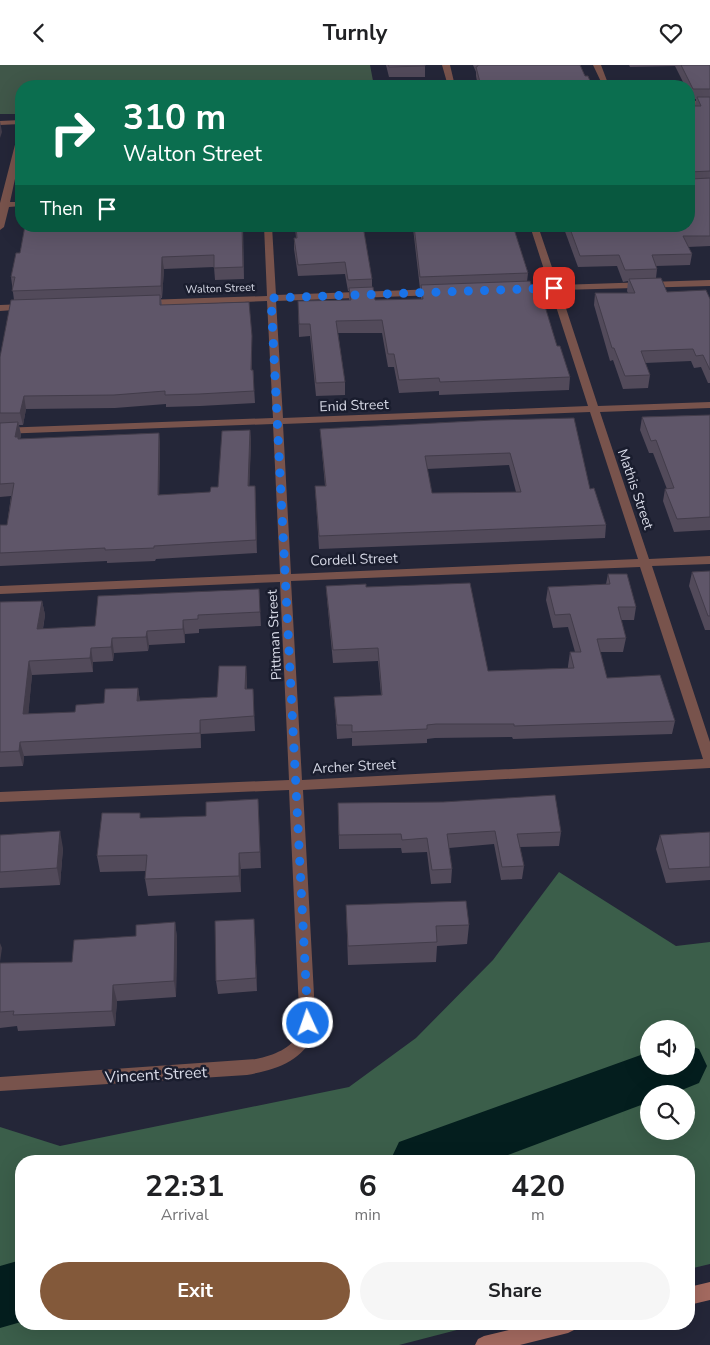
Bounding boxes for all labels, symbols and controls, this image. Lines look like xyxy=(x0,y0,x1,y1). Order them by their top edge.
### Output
text: Turnly xyxy=(323,18,387,48)
icon: back xyxy=(25,19,53,47)
icon: heart xyxy=(657,19,685,47)
text: 310 m xyxy=(123,94,226,141)
icon: right xyxy=(40,100,105,165)
text: Walton Street xyxy=(123,139,262,169)
icon: arrive xyxy=(93,195,121,223)
text: Then xyxy=(40,196,83,222)
pin xyxy=(533,267,575,309)
icon: arrive xyxy=(540,274,568,302)
street label: Walton Street xyxy=(185,280,255,297)
street label: Enid Street xyxy=(319,395,389,416)
street label: Mathis Street xyxy=(613,446,658,532)
street label: Cordell Street xyxy=(310,548,398,571)
street label: Pittman Street xyxy=(263,589,286,681)
street label: Archer Street xyxy=(312,755,396,778)
position arrow xyxy=(281,996,333,1048)
map controls xyxy=(640,1020,695,1140)
button: sound xyxy=(640,1020,695,1075)
street label: Vincent Street xyxy=(104,1061,208,1089)
button: search xyxy=(640,1085,695,1140)
text: 22:31 xyxy=(145,1166,224,1207)
text: 6 xyxy=(359,1166,377,1207)
text: 420 xyxy=(511,1166,565,1207)
text: Arrival xyxy=(161,1204,209,1226)
text: min xyxy=(354,1204,381,1226)
text: m xyxy=(531,1204,545,1226)
button: Exit xyxy=(40,1262,350,1320)
button: Share xyxy=(360,1262,670,1320)

